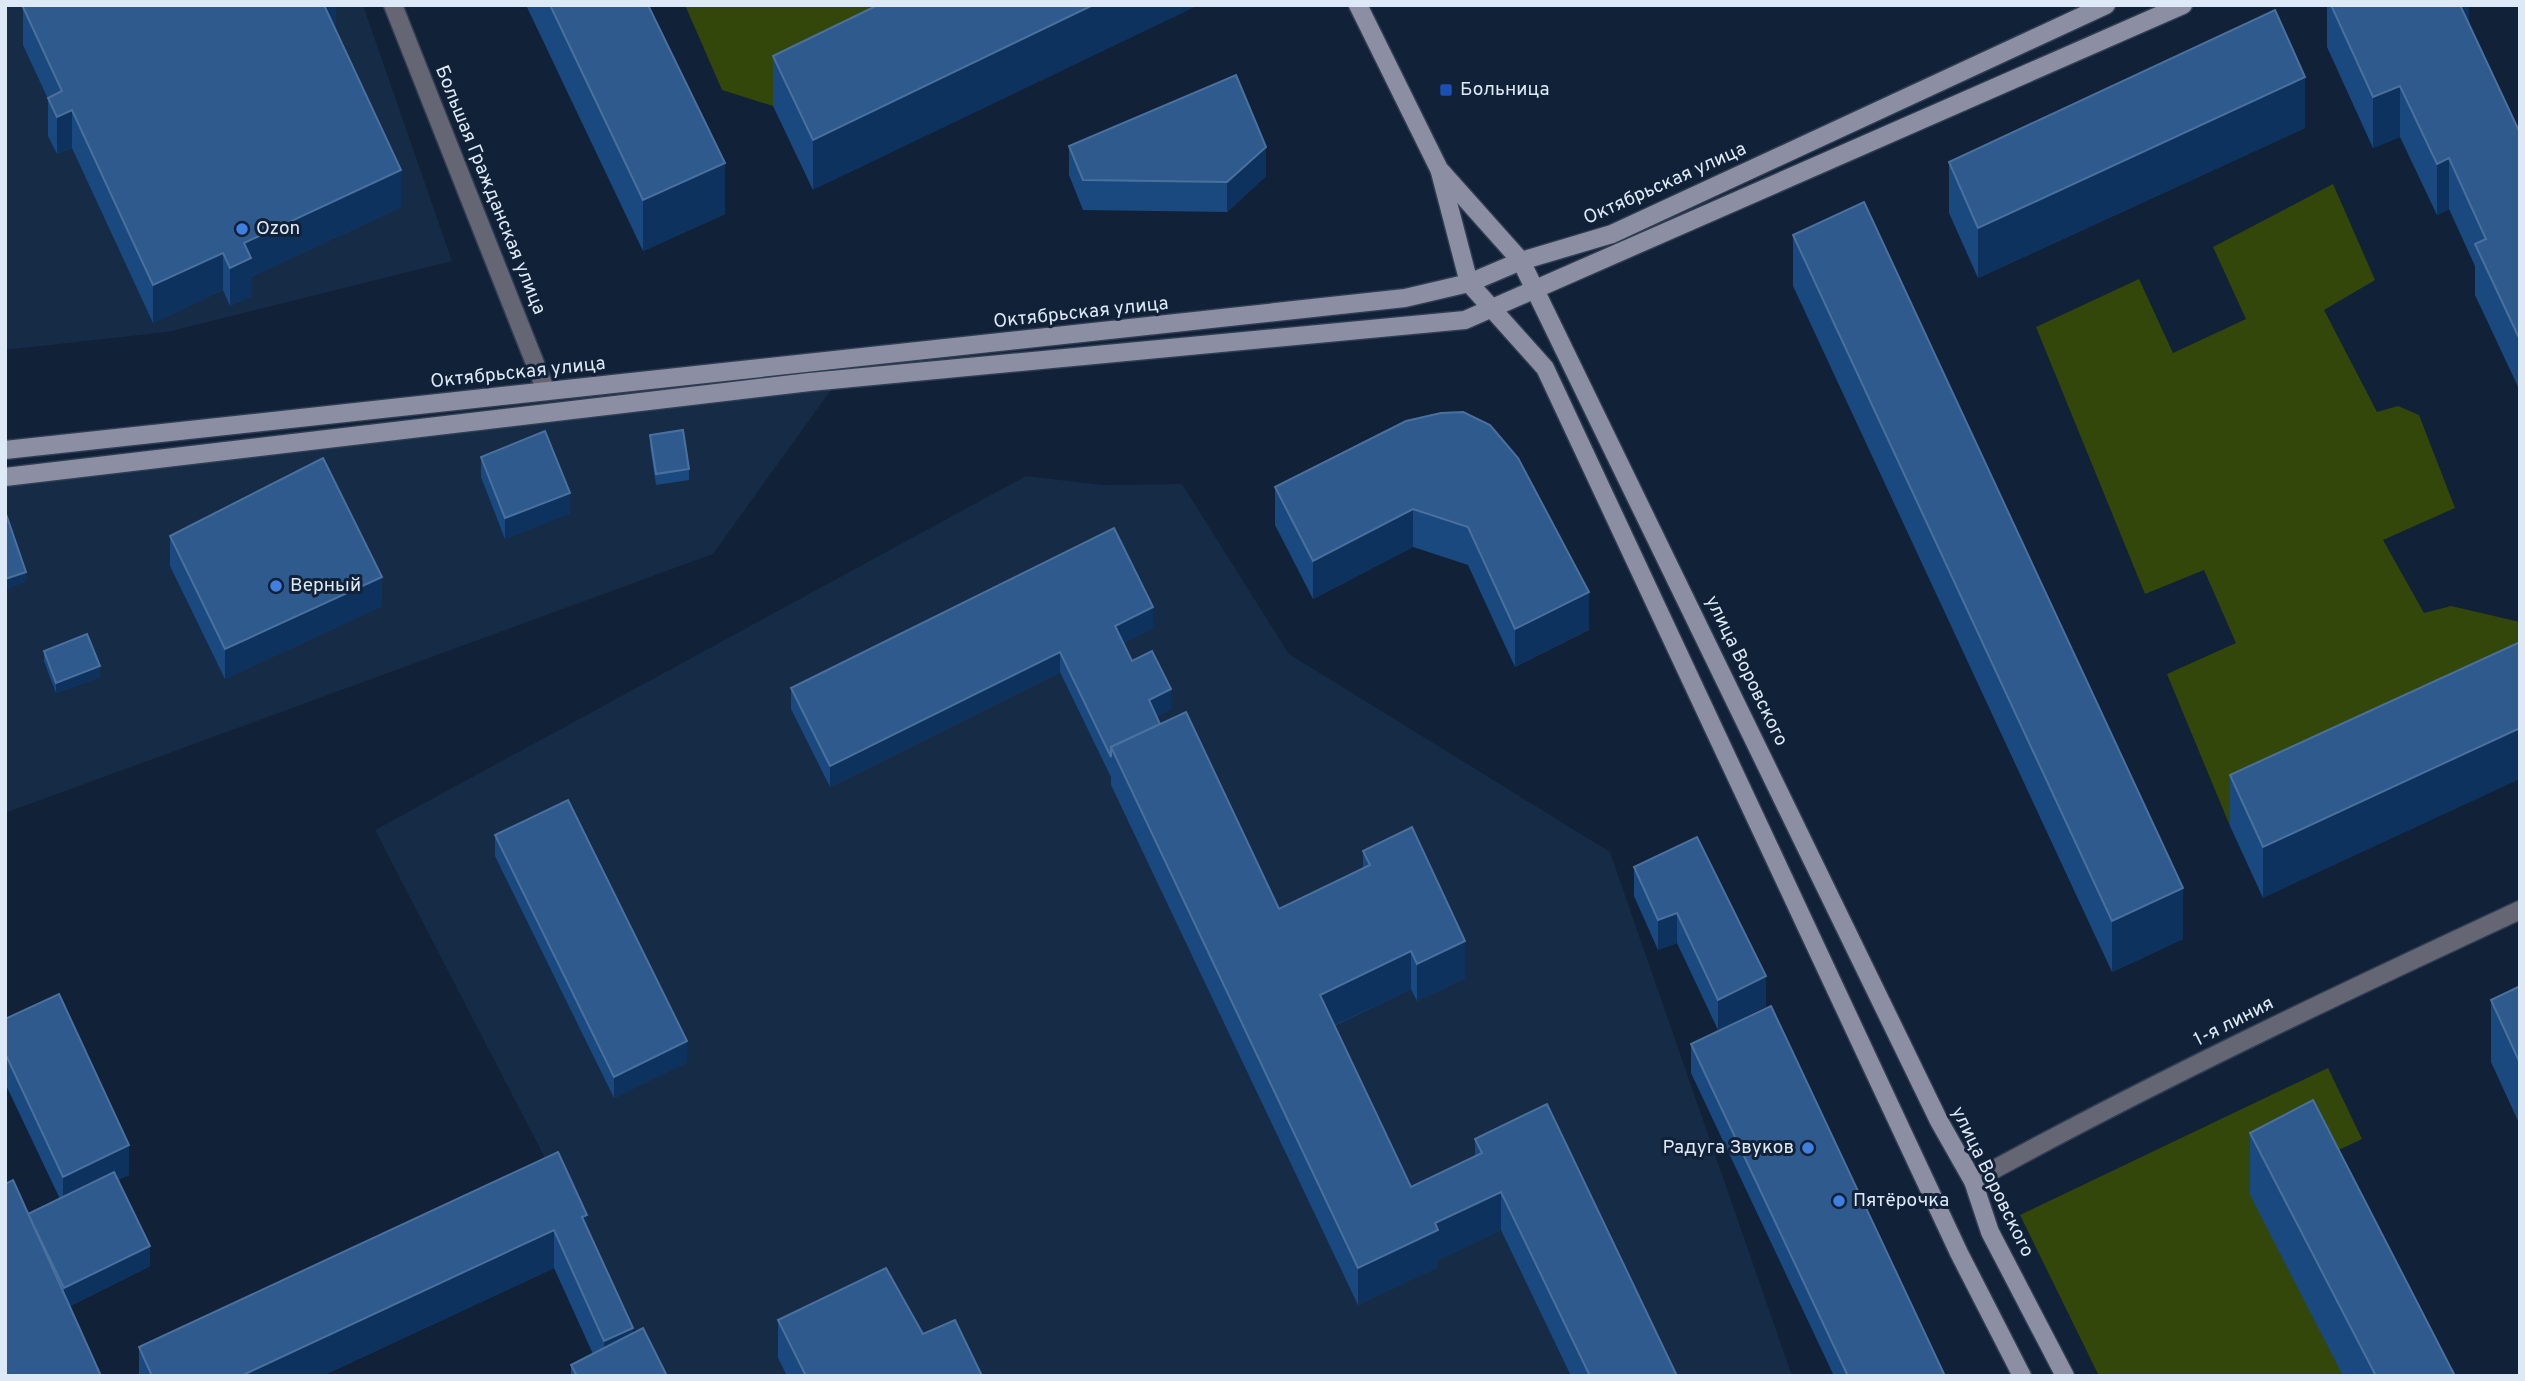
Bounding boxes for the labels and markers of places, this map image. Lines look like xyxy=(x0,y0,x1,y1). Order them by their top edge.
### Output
place label: Больница xyxy=(1460,78,1549,102)
marker: Больница xyxy=(1438,82,1454,98)
place label: Ozon xyxy=(256,217,300,241)
marker: Ozon xyxy=(234,221,250,237)
place label: Верный xyxy=(290,574,361,598)
marker: Верный xyxy=(268,578,284,594)
place label: Радуга Звуков xyxy=(1662,1136,1794,1160)
marker: Радуга Звуков xyxy=(1800,1140,1816,1156)
place label: Пятёрочка xyxy=(1853,1189,1949,1213)
marker: Пятёрочка xyxy=(1831,1193,1847,1209)

